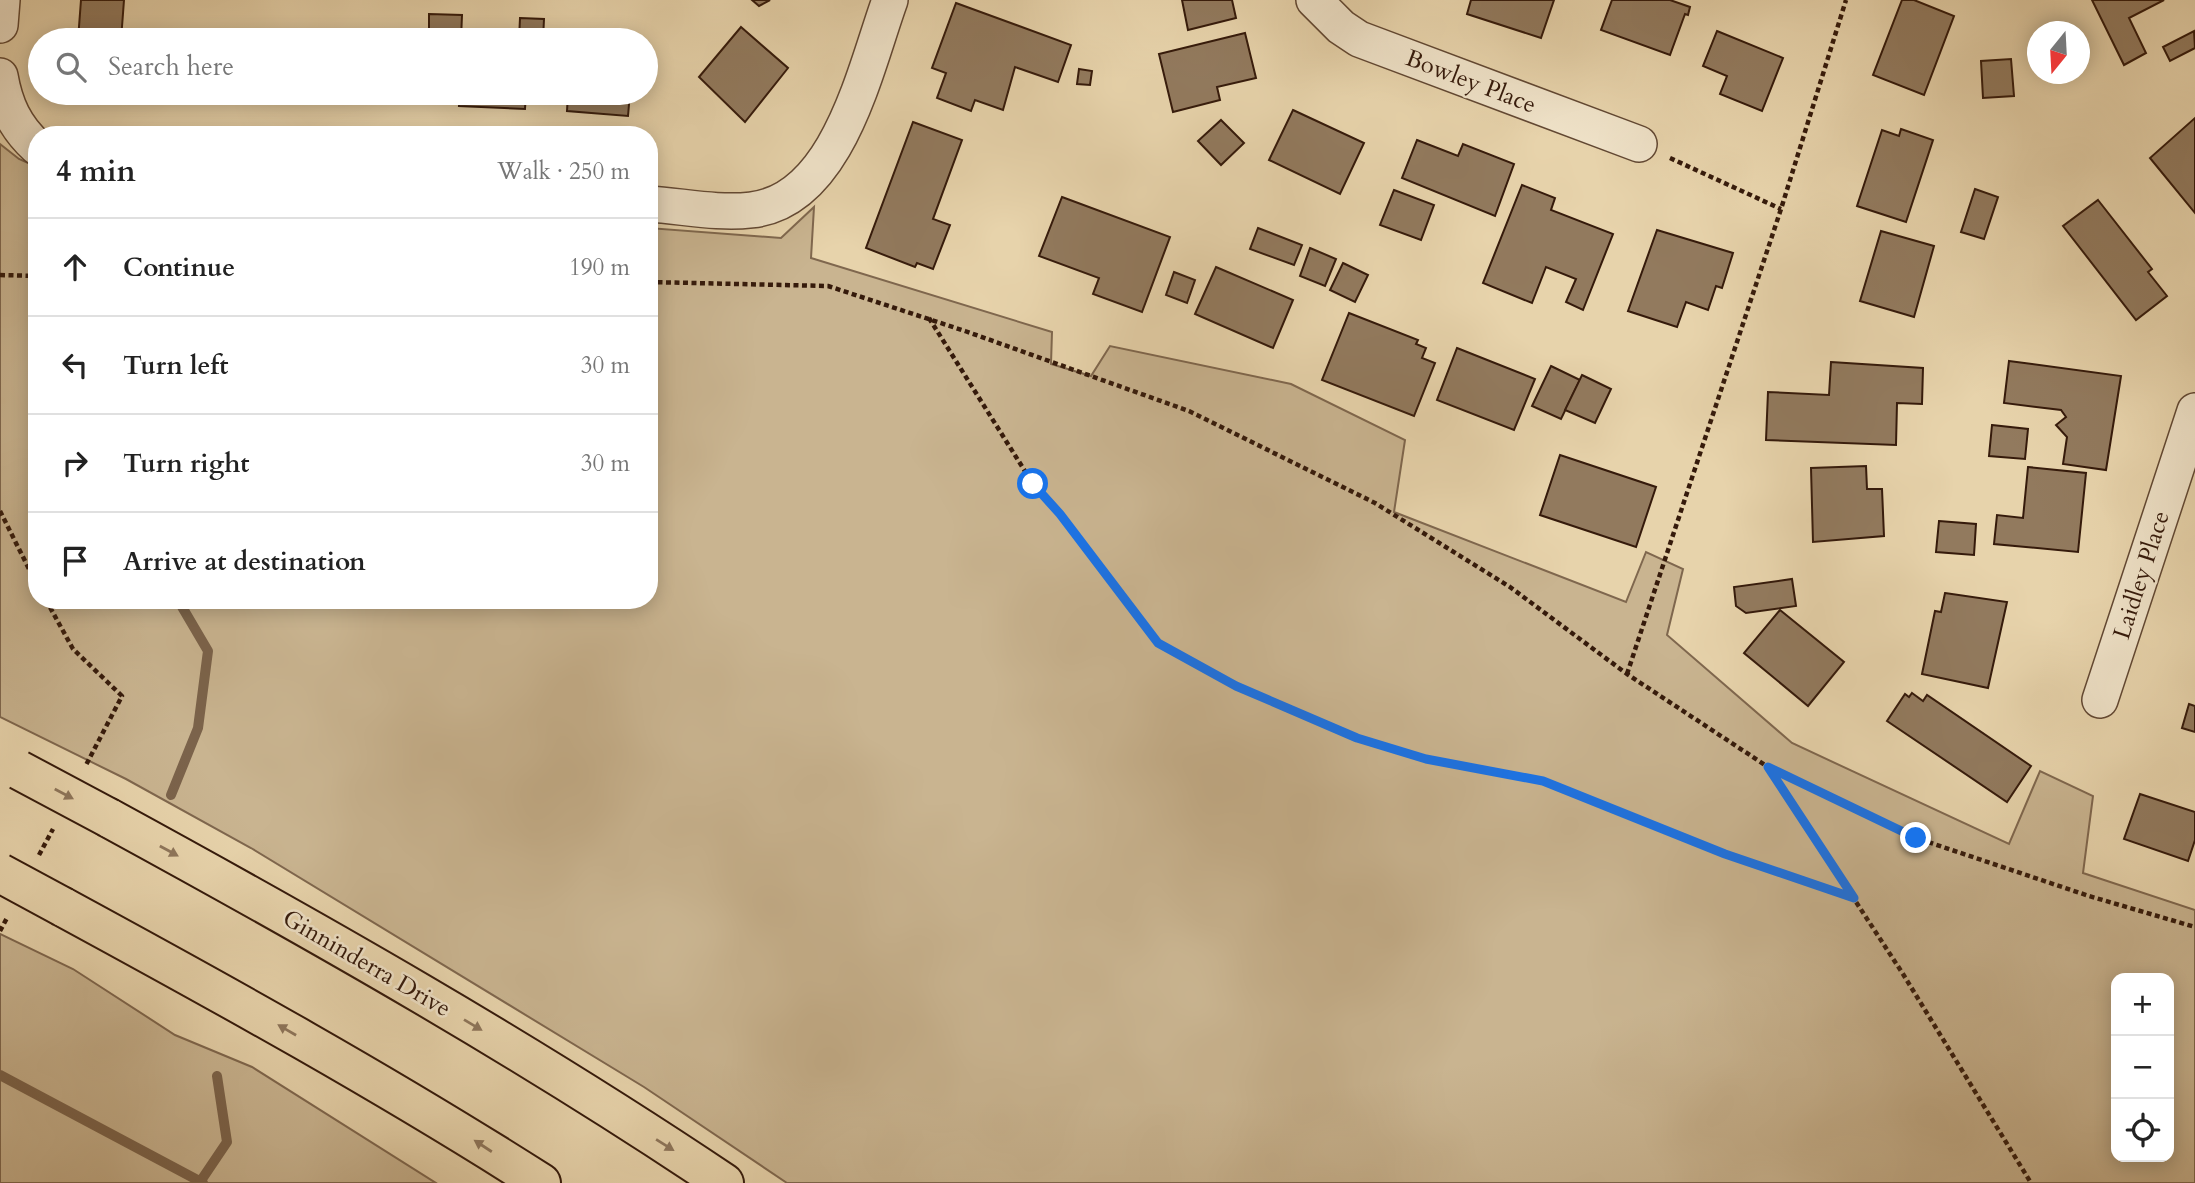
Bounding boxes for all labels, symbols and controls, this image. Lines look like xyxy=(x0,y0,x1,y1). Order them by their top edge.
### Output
north arrow xyxy=(2027,21,2090,84)
search box xyxy=(28,28,658,105)
street label: Bowley Place xyxy=(1401,41,1541,121)
icon: search xyxy=(52,48,90,86)
text: Search here xyxy=(108,49,234,84)
text: 4 min xyxy=(56,151,136,192)
text: Walk · 250 m xyxy=(497,156,630,187)
icon: ahead xyxy=(56,248,94,286)
text: Continue xyxy=(123,250,235,285)
text: 190 m xyxy=(569,252,630,283)
icon: left xyxy=(56,346,94,384)
text: Turn left xyxy=(123,348,228,383)
text: 30 m xyxy=(581,350,630,381)
icon: right xyxy=(56,444,94,482)
text: Turn right xyxy=(123,446,250,481)
text: 30 m xyxy=(581,448,630,479)
route start xyxy=(1017,468,1048,499)
street label: Laidley Place xyxy=(2105,507,2178,644)
icon: arrive xyxy=(56,542,94,580)
text: Arrive at destination xyxy=(123,544,366,579)
one-way arrow xyxy=(54,788,74,800)
route end xyxy=(1900,822,1931,853)
one-way arrow xyxy=(159,845,179,857)
street label: Ginninderra Drive xyxy=(276,902,457,1025)
map controls xyxy=(2111,973,2174,1162)
button: + xyxy=(2111,973,2174,1036)
one-way arrow xyxy=(463,1018,482,1031)
one-way arrow xyxy=(278,1024,297,1037)
button: − xyxy=(2111,1036,2174,1099)
button: locate xyxy=(2111,1099,2174,1162)
one-way arrow xyxy=(656,1139,675,1152)
one-way arrow xyxy=(473,1140,493,1153)

